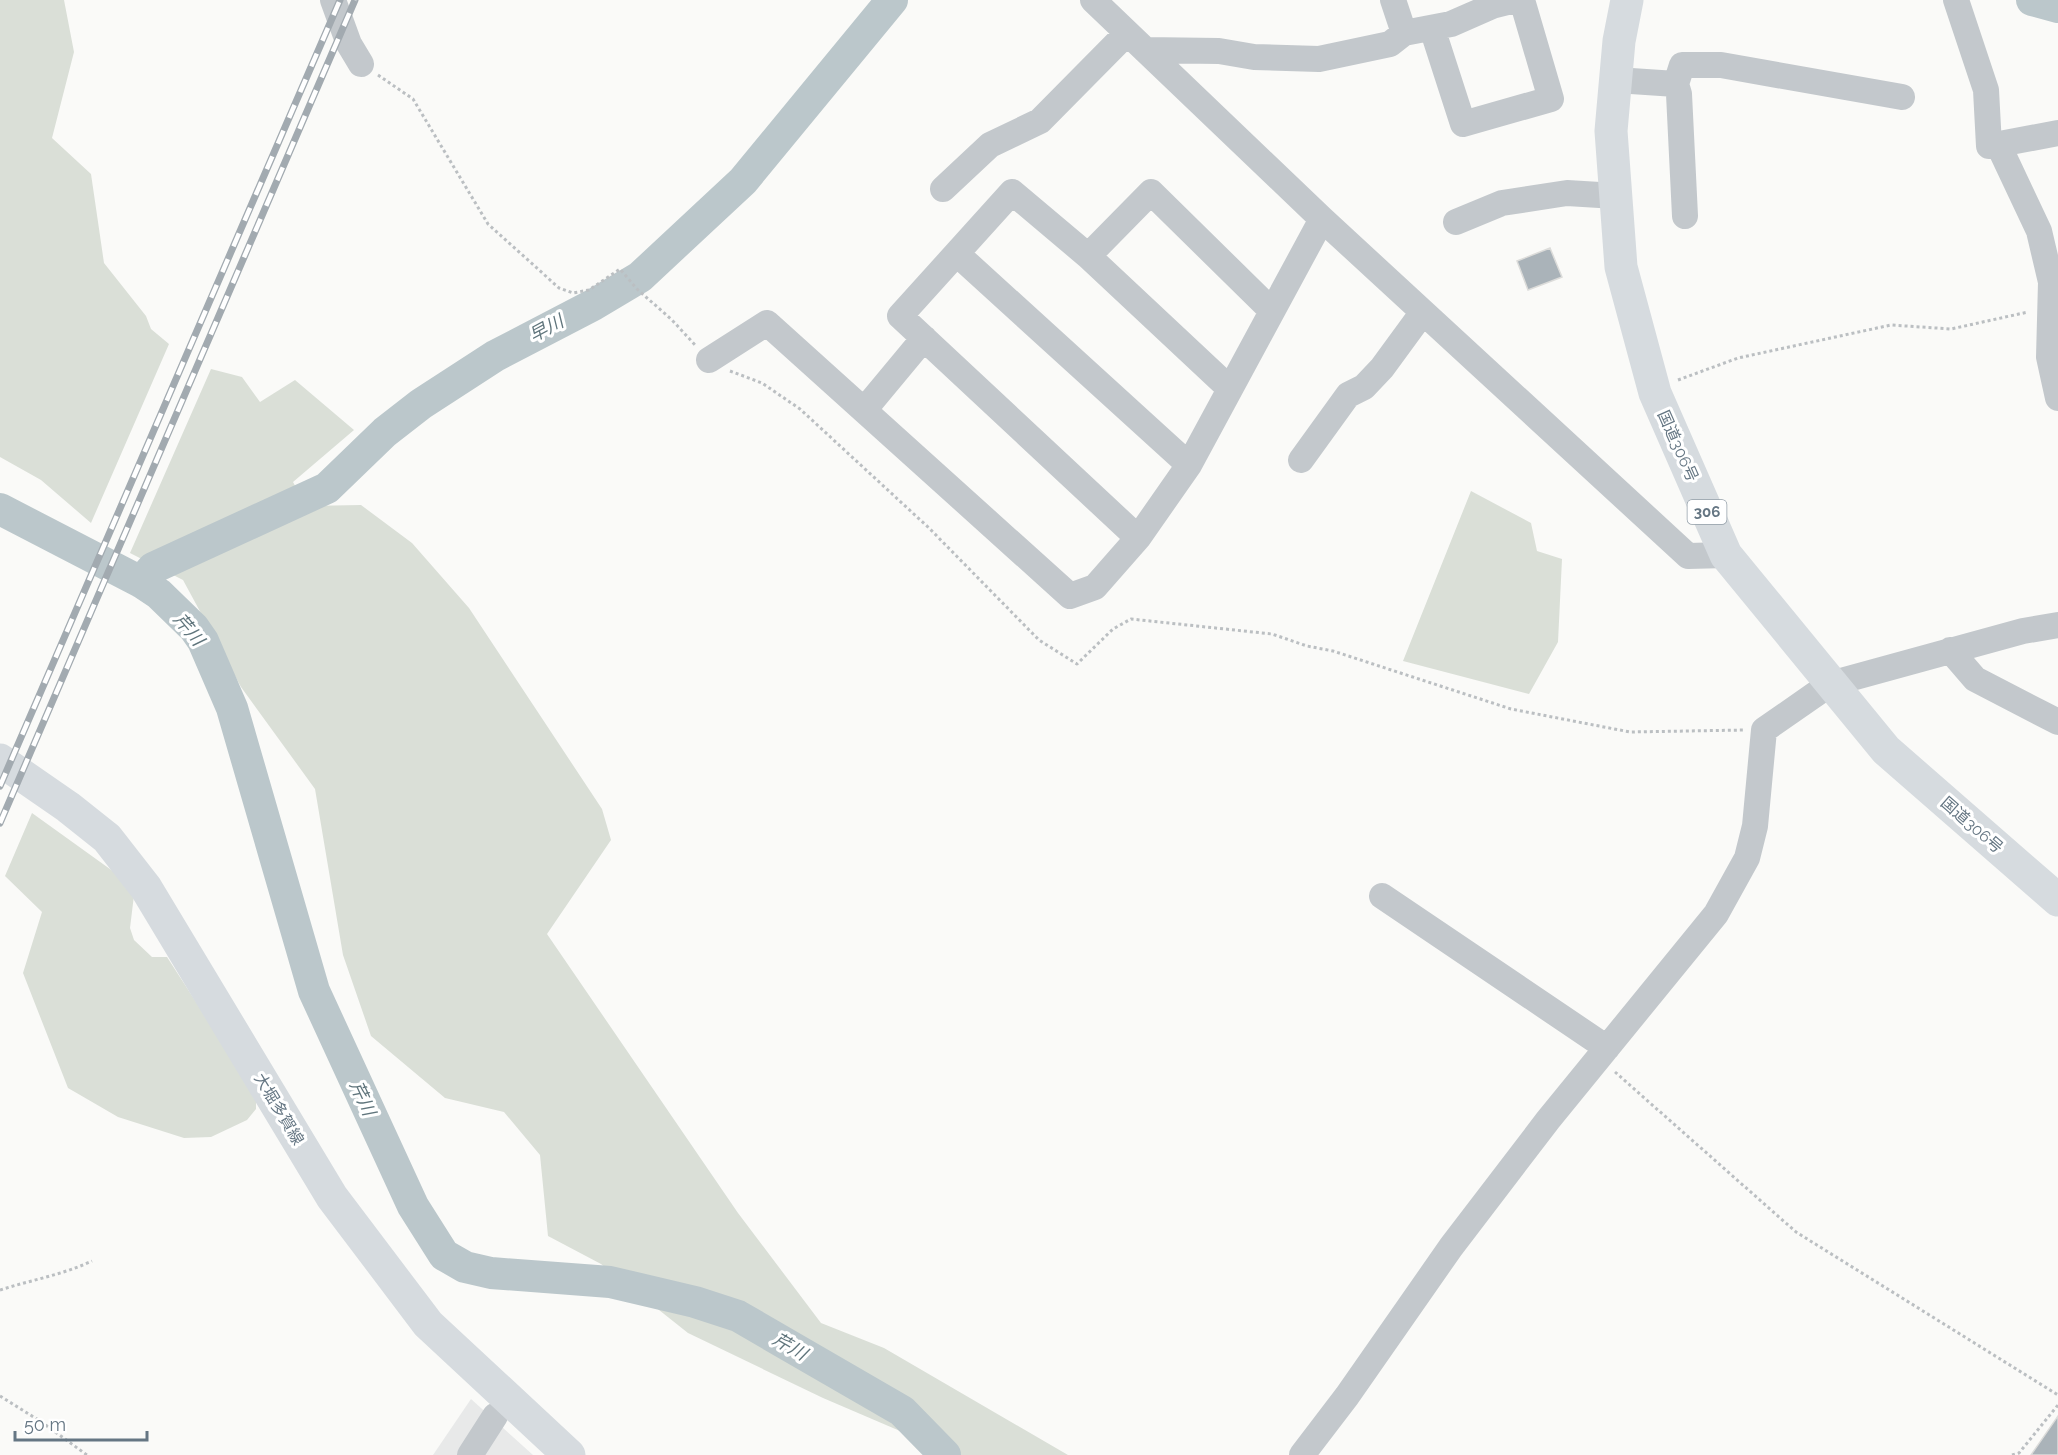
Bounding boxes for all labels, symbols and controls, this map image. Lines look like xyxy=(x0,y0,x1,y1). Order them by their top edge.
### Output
water label: 早川 xyxy=(525,309,569,346)
street label: 国道306号 xyxy=(1654,407,1702,485)
road number: 306 xyxy=(1688,500,1726,524)
water label: 芹川 xyxy=(169,608,210,651)
street label: 国道306号 xyxy=(1937,793,2007,857)
street label: 大堀多賀線 xyxy=(250,1070,308,1148)
water label: 芹川 xyxy=(346,1077,381,1121)
water label: 芹川 xyxy=(769,1328,813,1365)
scale bar xyxy=(15,1404,147,1442)
text: 50 m xyxy=(24,1414,66,1435)

